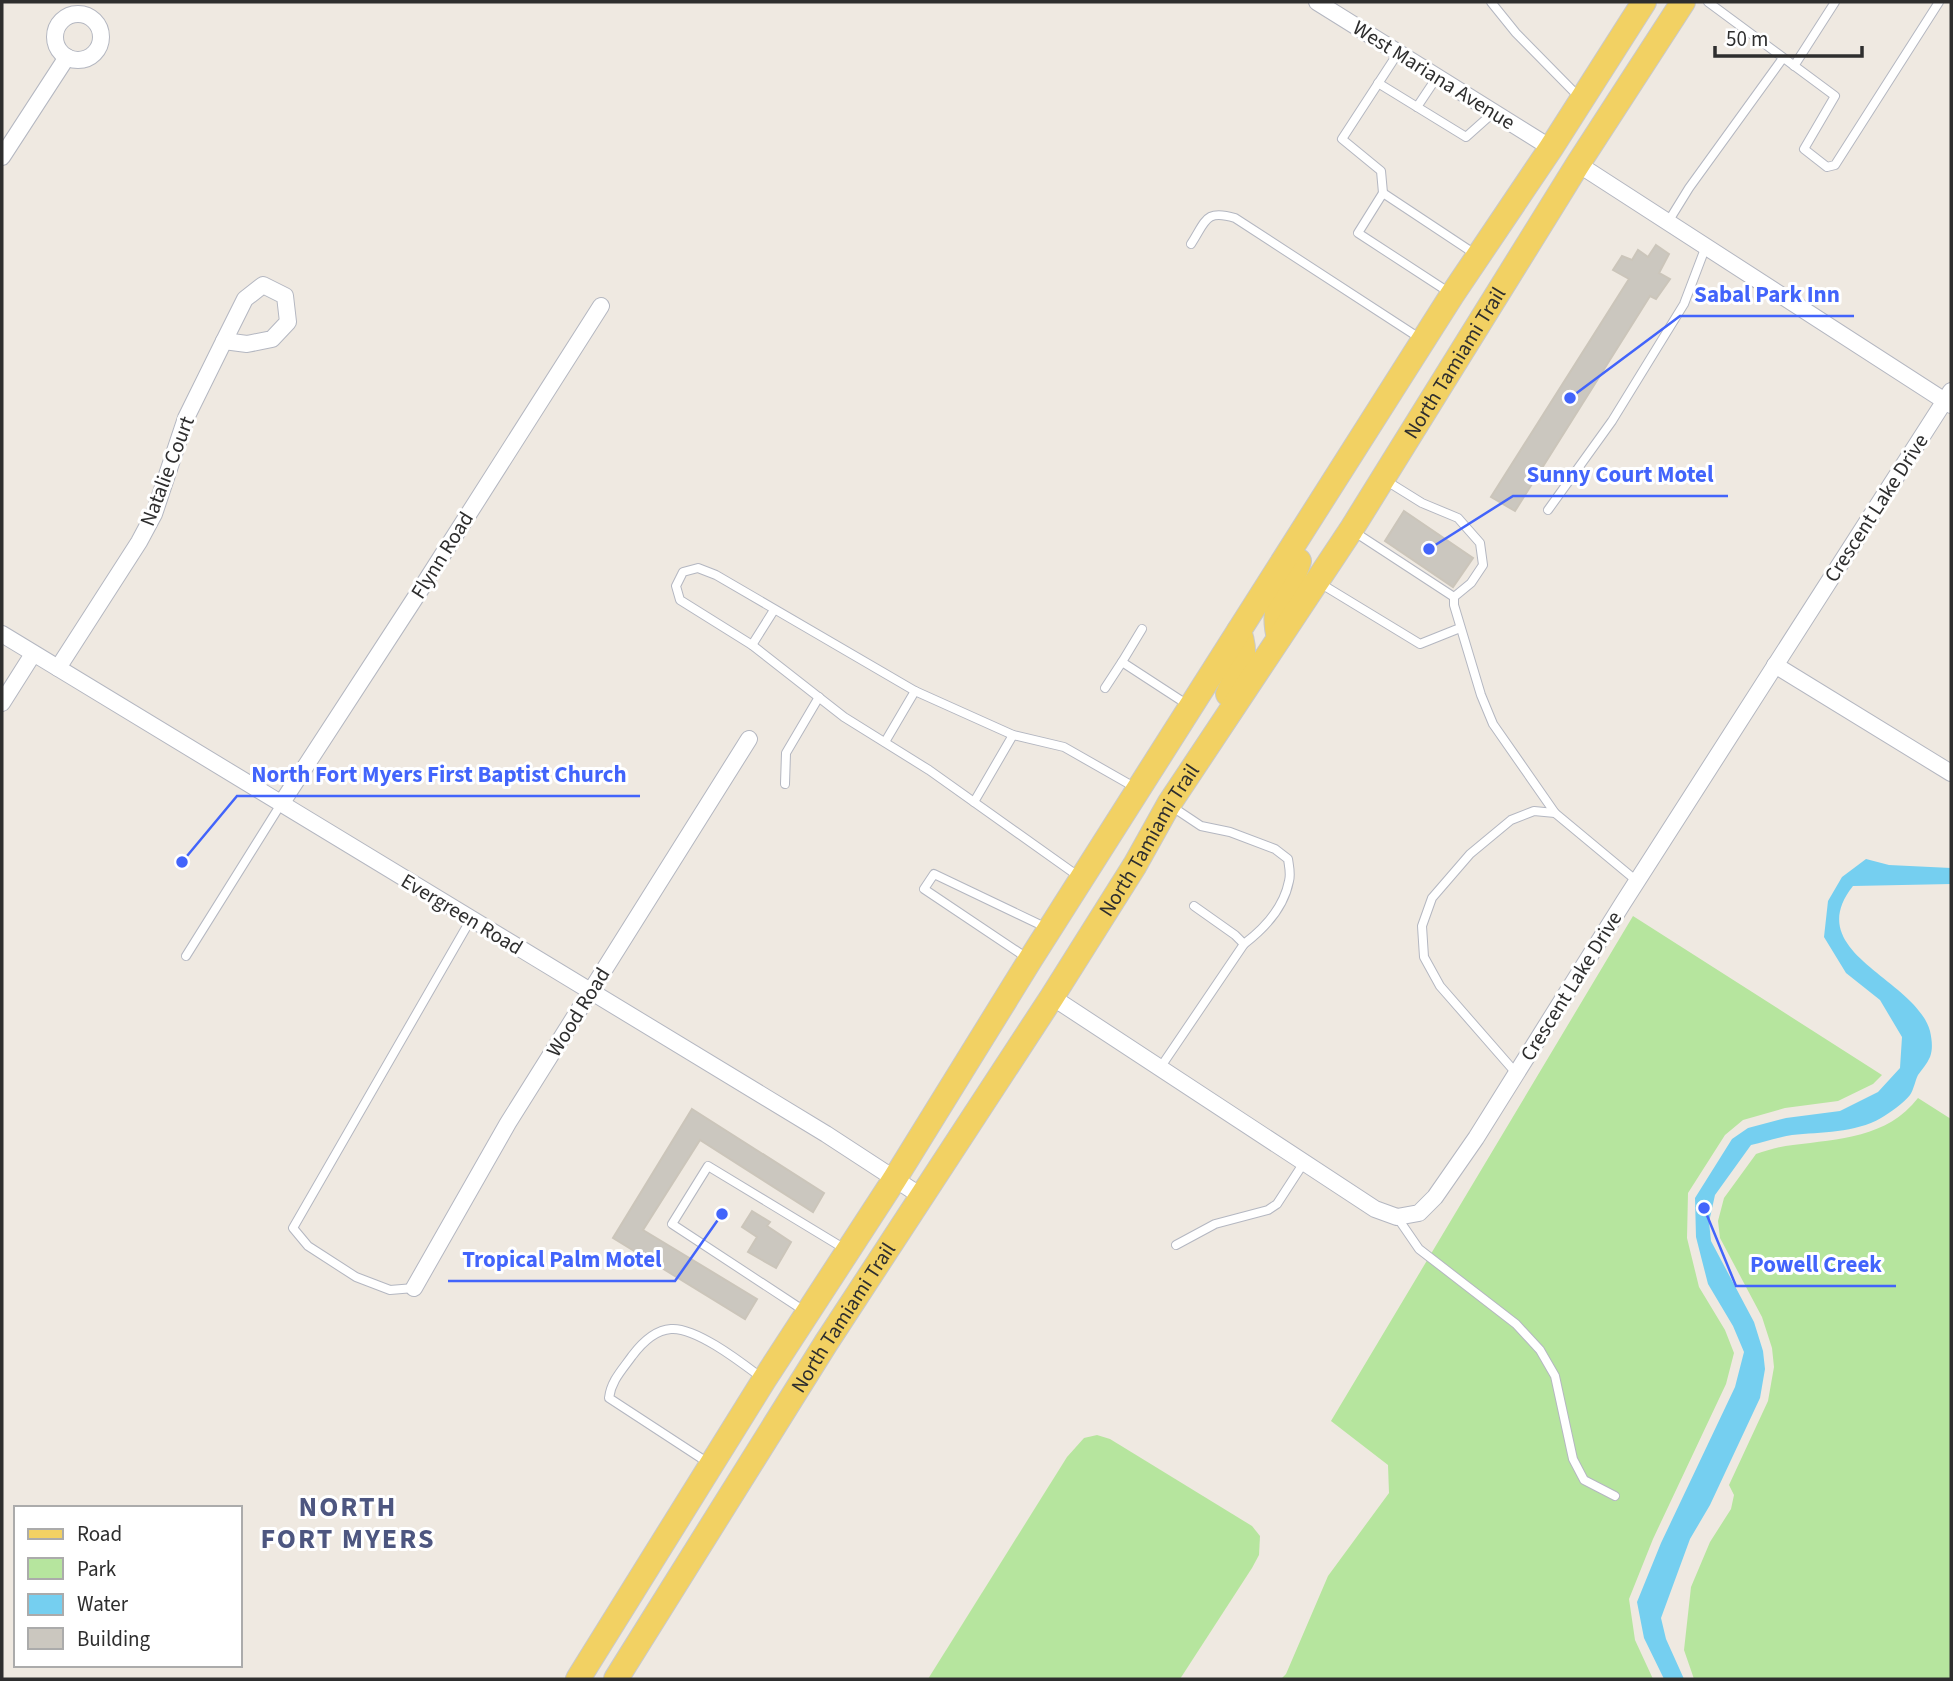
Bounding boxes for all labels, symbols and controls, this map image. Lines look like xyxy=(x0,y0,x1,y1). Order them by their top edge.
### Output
street label: West Mariana Avenue xyxy=(1347,13,1521,137)
scale bar xyxy=(1715,14,1862,58)
text: 50 m xyxy=(1726,24,1768,54)
callout: Sabal Park Inn xyxy=(1680,272,1854,316)
text: Sabal Park Inn xyxy=(1694,278,1840,311)
street label: North Tamiami Trail xyxy=(1396,281,1513,444)
street label: Natalie Court xyxy=(132,412,202,530)
street label: Crescent Lake Drive xyxy=(1817,428,1935,588)
callout: Sunny Court Motel xyxy=(1513,452,1728,496)
text: Sunny Court Motel xyxy=(1526,458,1714,491)
street label: Flynn Road xyxy=(403,506,481,604)
callout: North Fort Myers First Baptist Church xyxy=(237,752,640,796)
text: North Fort Myers First Baptist Church xyxy=(251,758,627,791)
street label: North Tamiami Trail xyxy=(1091,758,1207,922)
street label: Evergreen Road xyxy=(395,866,529,962)
street label: Crescent Lake Drive xyxy=(1513,905,1629,1067)
street label: Wood Road xyxy=(539,962,617,1062)
street label: North Tamiami Trail xyxy=(784,1236,903,1398)
callout: Tropical Palm Motel xyxy=(448,1237,675,1281)
callout: Powell Creek xyxy=(1736,1242,1896,1286)
text: Tropical Palm Motel xyxy=(462,1243,662,1276)
text: Powell Creek xyxy=(1750,1248,1882,1281)
district label: NORTH FORT MYERS xyxy=(260,1487,436,1559)
legend xyxy=(14,1506,242,1667)
text: Road xyxy=(77,1519,122,1549)
text: Park xyxy=(77,1554,117,1584)
text: Water xyxy=(77,1589,129,1619)
text: Building xyxy=(77,1624,151,1654)

